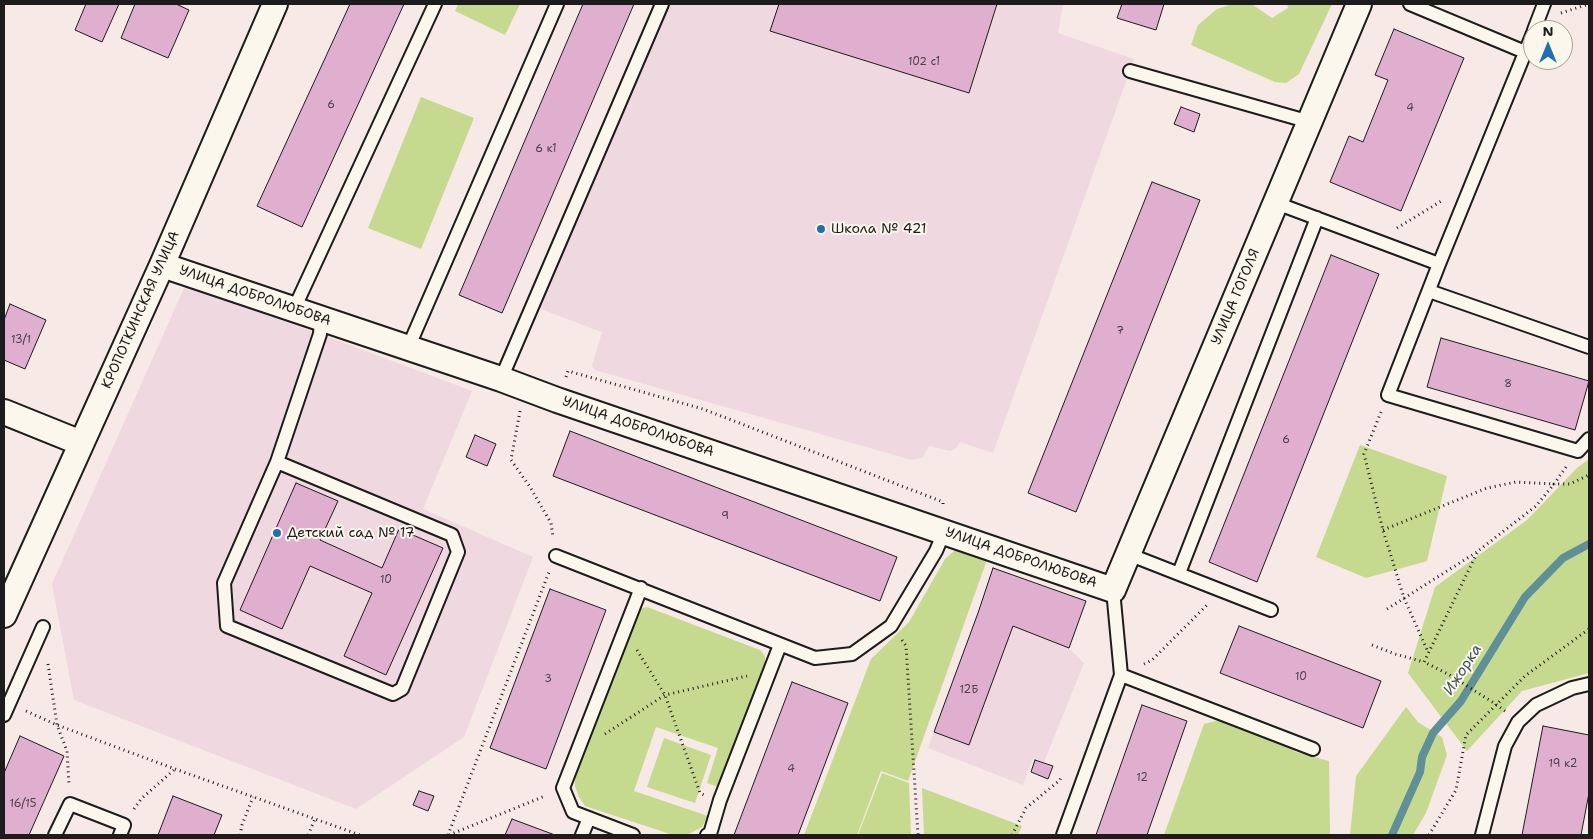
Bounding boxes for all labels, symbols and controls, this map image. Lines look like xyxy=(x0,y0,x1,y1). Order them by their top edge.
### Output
north arrow xyxy=(1523,20,1573,70)
text: N xyxy=(1542,22,1554,40)
house number: 102 с1 xyxy=(908,55,940,69)
house number: 6 xyxy=(327,98,335,112)
house number: 4 xyxy=(1406,101,1414,115)
house number: 6 к1 xyxy=(535,142,557,156)
place label: Школа № 421 xyxy=(831,221,927,237)
marker: Школа № 421 xyxy=(815,223,827,235)
street label: КРОПОТКИНСКАЯ УЛИЦА xyxy=(99,229,183,391)
street label: УЛИЦА ГОГОЛЯ xyxy=(1208,246,1264,348)
street label: УЛИЦА ДОБРОЛЮБОВА xyxy=(177,262,333,330)
house number: 7 xyxy=(1116,324,1124,338)
house number: 13/1 xyxy=(11,333,31,347)
house number: 8 xyxy=(1504,377,1512,391)
street label: УЛИЦА ДОБРОЛЮБОВА xyxy=(560,393,716,461)
house number: 6 xyxy=(1282,433,1290,447)
house number: 9 xyxy=(721,509,729,523)
street label: УЛИЦА ДОБРОЛЮБОВА xyxy=(943,524,1099,592)
place label: Детский сад № 17 xyxy=(287,525,415,541)
marker: Детский сад № 17 xyxy=(271,527,283,539)
house number: 10 xyxy=(380,573,392,587)
water label: Ижорка xyxy=(1440,641,1486,699)
house number: 10 xyxy=(1295,670,1307,684)
house number: 3 xyxy=(544,672,552,686)
house number: 12Б xyxy=(959,683,979,697)
house number: 19 к2 xyxy=(1549,757,1577,771)
house number: 4 xyxy=(787,762,795,776)
house number: 12 xyxy=(1136,771,1148,785)
house number: 16/15 xyxy=(10,797,36,811)

